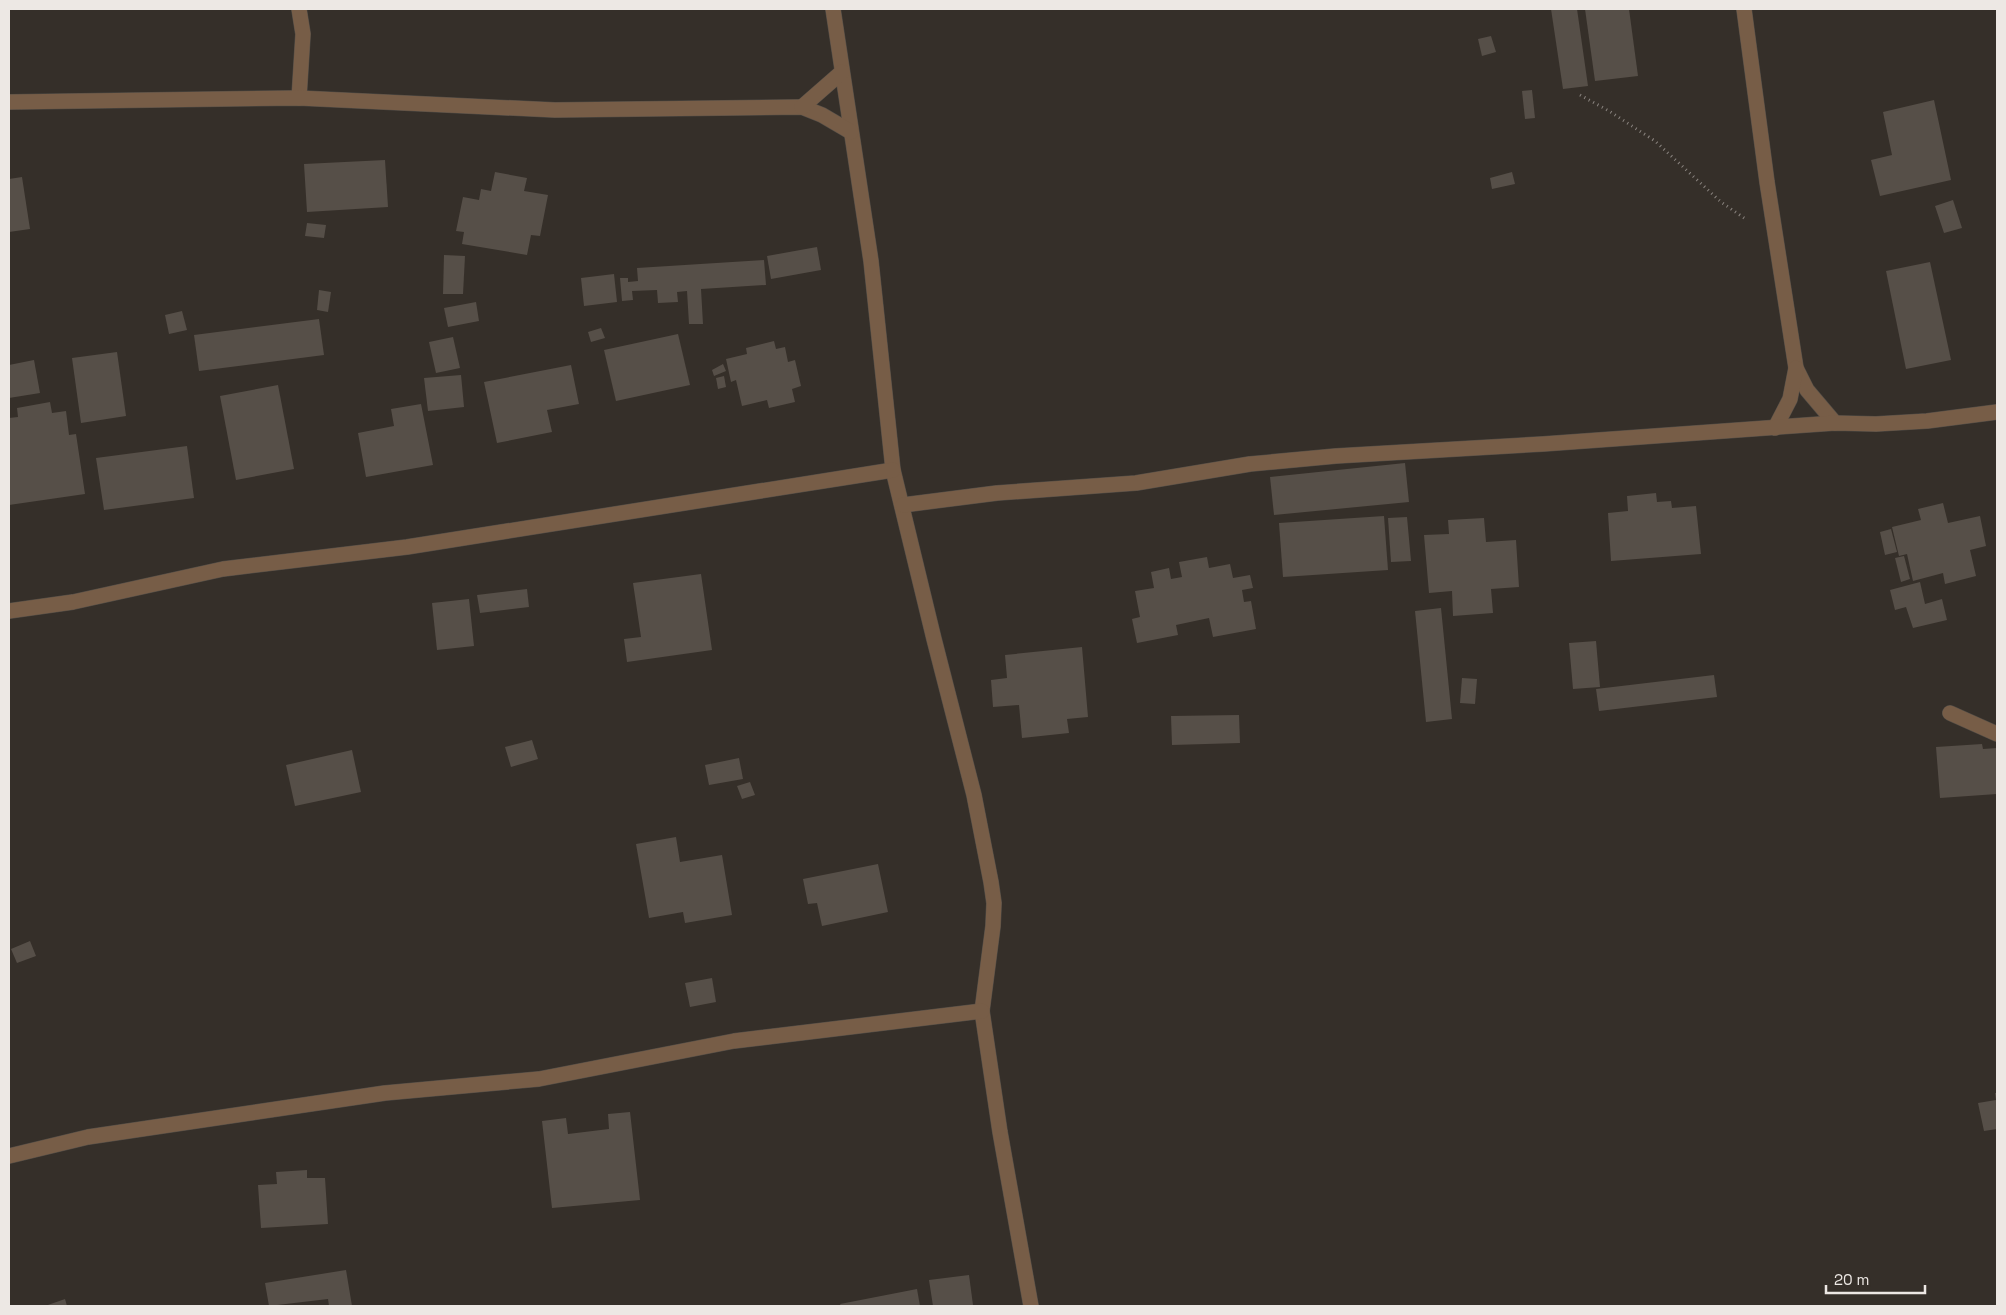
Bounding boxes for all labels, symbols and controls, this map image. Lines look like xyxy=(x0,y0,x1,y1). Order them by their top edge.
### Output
scale bar xyxy=(1826,1262,1925,1294)
text: 20 m xyxy=(1834,1270,1869,1289)

